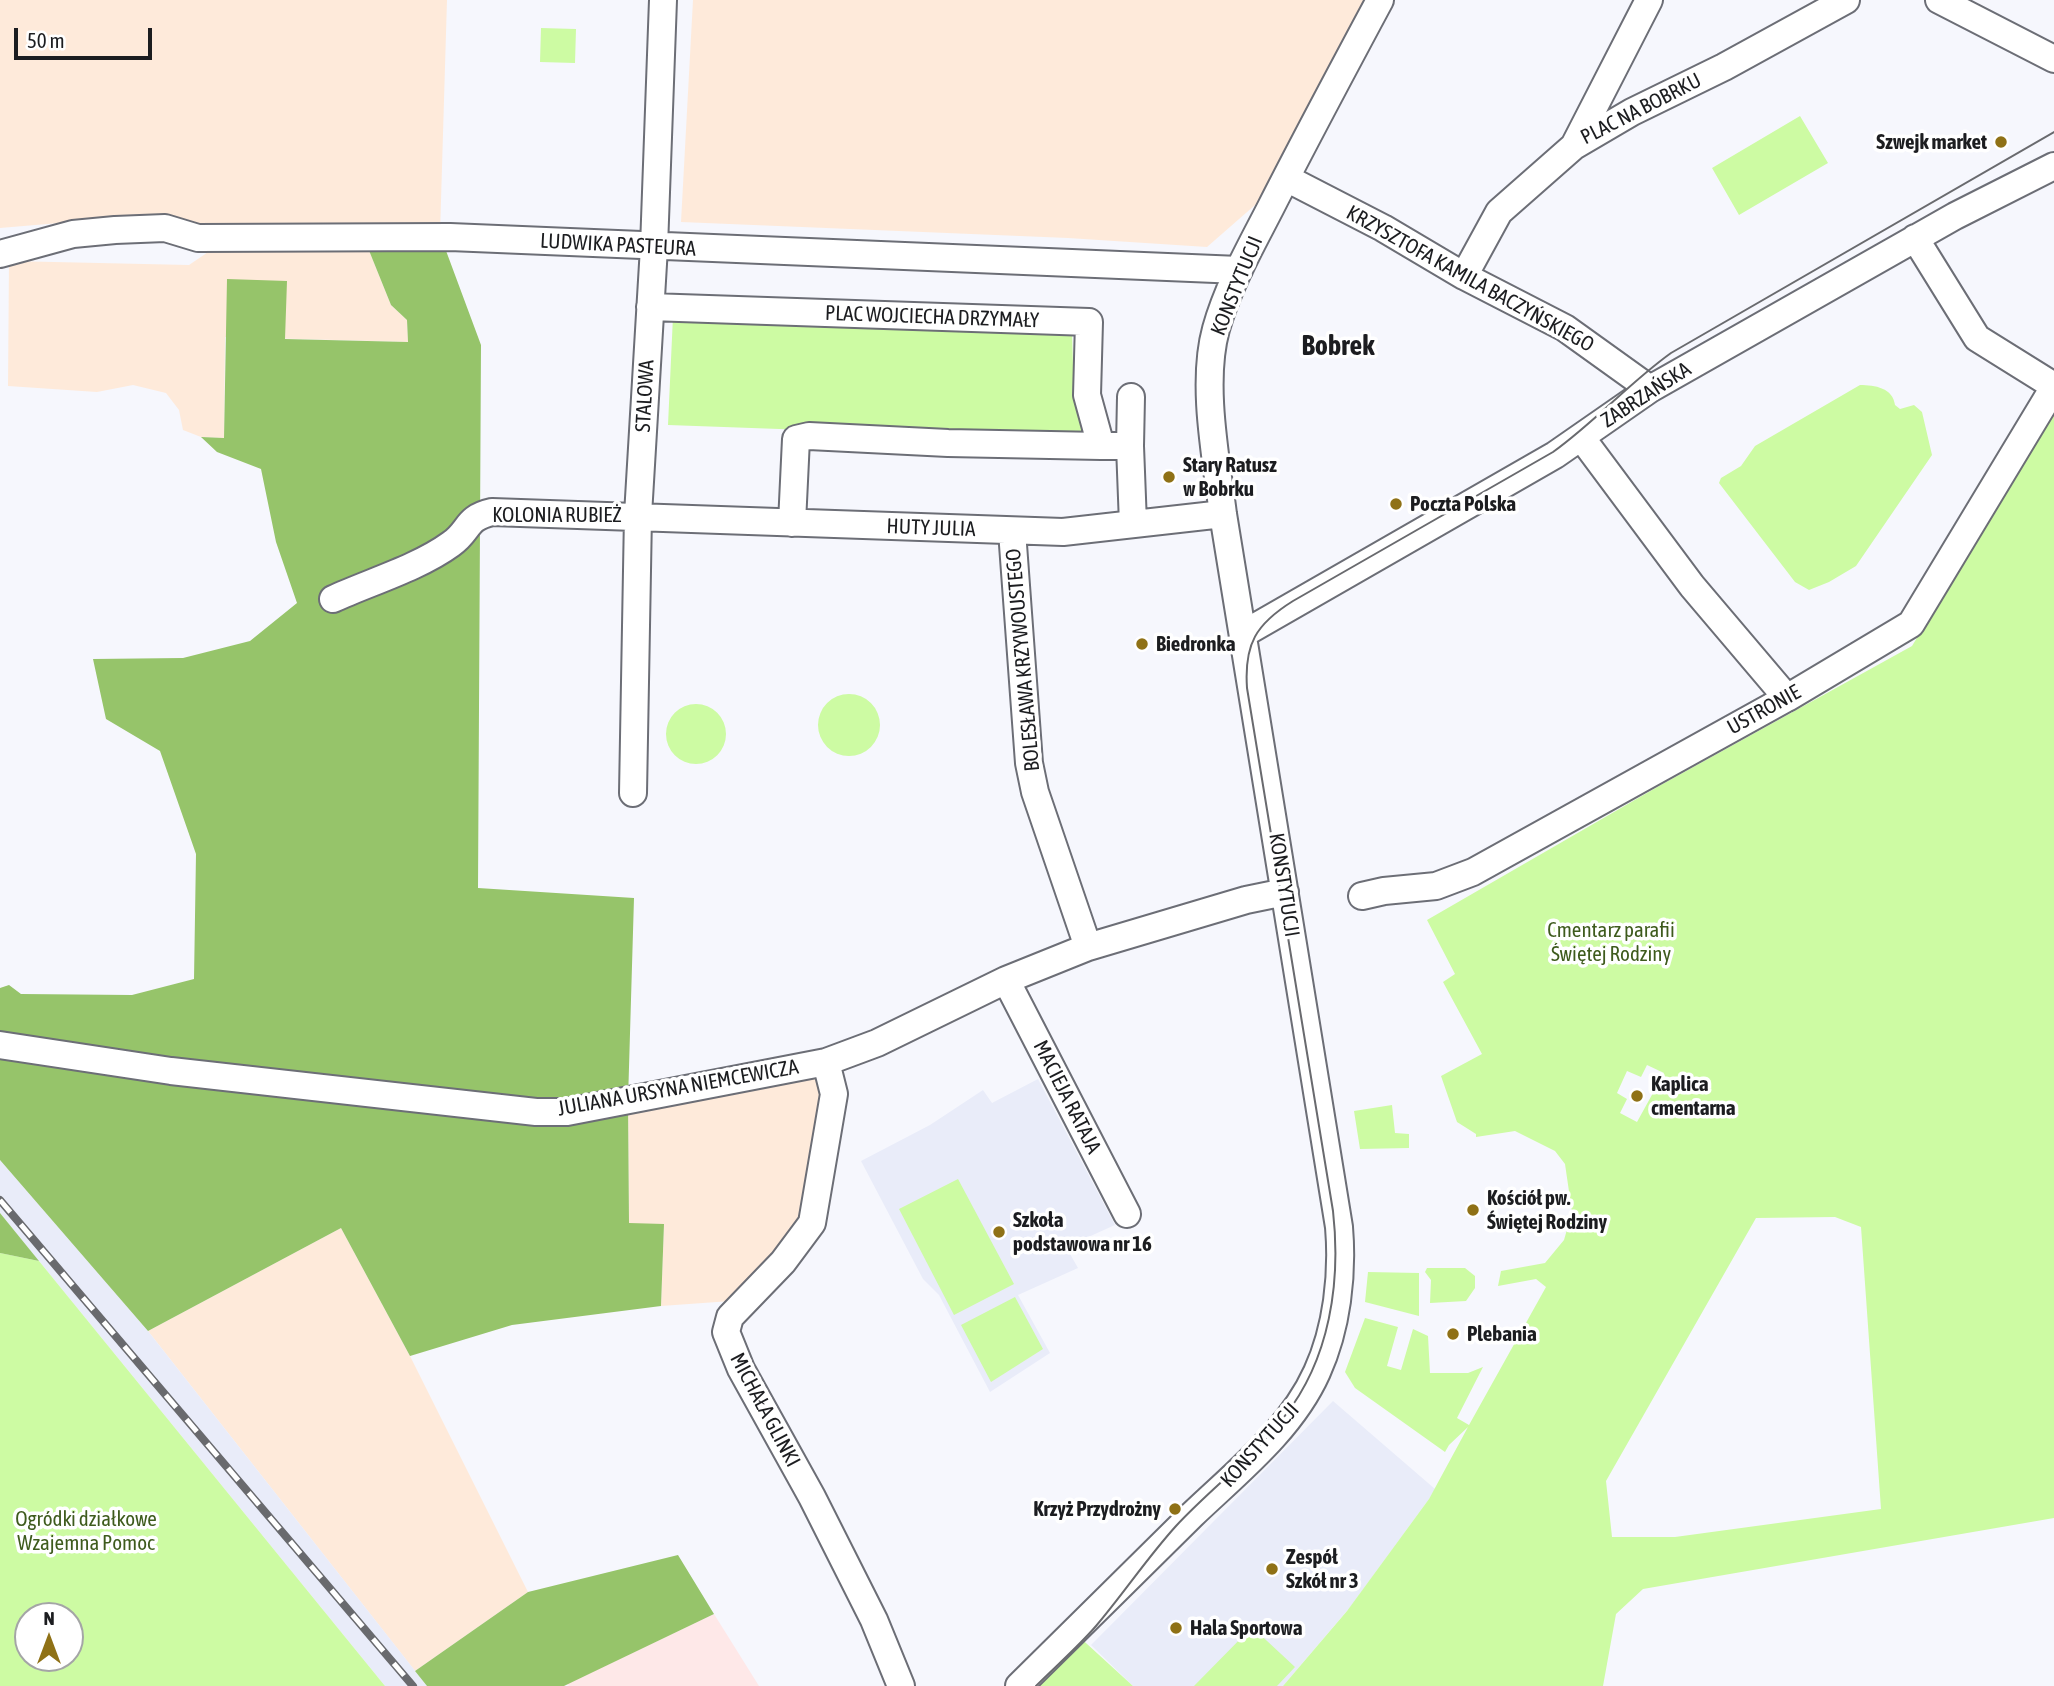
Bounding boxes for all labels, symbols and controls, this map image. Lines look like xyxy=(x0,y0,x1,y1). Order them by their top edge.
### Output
scale bar xyxy=(18,14,156,58)
text: 50 m xyxy=(27,28,65,52)
street label: PLAC NA BOBRKU xyxy=(1576,68,1706,150)
place label: Szwejk market xyxy=(1876,129,1987,155)
marker: Szwejk market xyxy=(1993,134,2009,150)
street label: KRZYSZTOFA KAMILA BACZYŃSKIEGO xyxy=(1342,200,1598,358)
street label: LUDWIKA PASTEURA xyxy=(539,228,697,262)
street label: KONSTYTUCJI xyxy=(1206,233,1268,339)
street label: PLAC WOJCIECHA DRZYMAŁY xyxy=(824,301,1040,333)
district label: Bobrek xyxy=(1302,329,1374,363)
street label: ZABRZAŃSKA xyxy=(1596,357,1696,433)
street label: STALOWA xyxy=(631,359,659,433)
place label: Stary Ratusz w Bobrku xyxy=(1183,452,1277,502)
marker: Stary Ratusz w Bobrku xyxy=(1161,469,1177,485)
place label: Poczta Polska xyxy=(1410,491,1516,517)
marker: Poczta Polska xyxy=(1388,496,1404,512)
street label: KOLONIA RUBIEŻ xyxy=(492,502,622,528)
street label: HUTY JULIA xyxy=(886,514,976,542)
street label: BOLESŁAWA KRZYWOUSTEGO xyxy=(1001,547,1045,773)
place label: Biedronka xyxy=(1156,631,1235,657)
marker: Biedronka xyxy=(1134,636,1150,652)
street label: USTRONIE xyxy=(1723,680,1805,740)
street label: KONSTYTUCJI xyxy=(1263,831,1305,939)
park label: Cmentarz parafii Świętej Rodziny xyxy=(1547,917,1675,967)
street label: MACIEJA RATAJA xyxy=(1028,1036,1106,1158)
street label: JULIANA URSYNA NIEMCEWICZA xyxy=(556,1054,800,1122)
place label: Kaplica cmentarna xyxy=(1651,1071,1736,1121)
marker: Kaplica cmentarna xyxy=(1629,1088,1645,1104)
place label: Kościół pw. Świętej Rodziny xyxy=(1487,1185,1607,1235)
marker: Kościół pw. Świętej Rodziny xyxy=(1465,1202,1481,1218)
place label: Szkoła podstawowa nr 16 xyxy=(1013,1207,1152,1257)
marker: Szkoła podstawowa nr 16 xyxy=(991,1224,1007,1240)
place label: Plebania xyxy=(1467,1321,1537,1347)
marker: Plebania xyxy=(1445,1326,1461,1342)
street label: MICHAŁA GLINKI xyxy=(724,1349,806,1471)
street label: KONSTYTUCJI xyxy=(1216,1398,1304,1492)
place label: Krzyż Przydrożny xyxy=(1033,1496,1161,1522)
marker: Krzyż Przydrożny xyxy=(1167,1501,1183,1517)
park label: Ogródki działkowe Wzajemna Pomoc xyxy=(15,1506,157,1556)
place label: Zespół Szkół nr 3 xyxy=(1286,1544,1359,1594)
marker: Zespół Szkół nr 3 xyxy=(1264,1561,1280,1577)
north arrow xyxy=(14,1602,84,1672)
text: N xyxy=(43,1607,55,1629)
place label: Hala Sportowa xyxy=(1190,1615,1302,1641)
marker: Hala Sportowa xyxy=(1168,1620,1184,1636)

